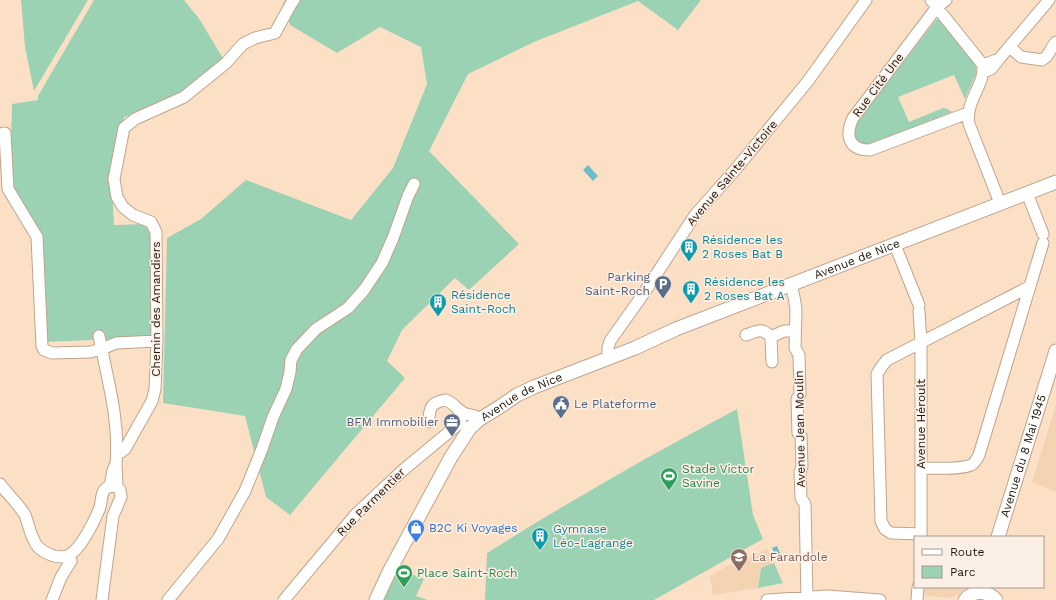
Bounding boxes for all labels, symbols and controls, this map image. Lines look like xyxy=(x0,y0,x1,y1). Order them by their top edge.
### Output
street label: Rue Cité Une xyxy=(849,50,907,120)
street label: Avenue Sainte-Victoire xyxy=(684,117,780,229)
place label: Résidence les 2 Roses Bat B xyxy=(702,233,783,261)
street label: Avenue de Nice xyxy=(812,236,902,282)
building icon: Résidence les 2 Roses Bat B xyxy=(679,237,699,262)
street label: Chemin des Amandiers xyxy=(149,241,163,377)
place label: Parking Saint-Roch xyxy=(585,270,651,298)
parking icon: Parking Saint-Roch xyxy=(653,274,673,299)
place label: Résidence les 2 Roses Bat A xyxy=(704,275,785,303)
building icon: Résidence les 2 Roses Bat A xyxy=(681,279,701,304)
place label: Résidence Saint-Roch xyxy=(451,288,516,316)
building icon: Résidence Saint-Roch xyxy=(428,292,448,317)
street label: Avenue de Nice xyxy=(478,370,564,424)
street label: Avenue Jean Moulin xyxy=(792,370,808,488)
street label: Avenue Héroult xyxy=(914,379,928,469)
street label: Avenue du 8 Mai 1945 xyxy=(998,393,1049,519)
public building icon: Le Plateforme xyxy=(551,394,571,419)
place label: Le Plateforme xyxy=(574,397,657,411)
office icon: BFM Immobilier xyxy=(442,412,462,437)
place label: BFM Immobilier xyxy=(347,415,439,429)
place label: Stade Victor Savine xyxy=(682,462,755,490)
street label: Rue Parmentier xyxy=(334,465,408,539)
sports icon: Stade Victor Savine xyxy=(659,466,679,491)
shop icon: B2C Ki Voyages xyxy=(406,518,426,543)
place label: B2C Ki Voyages xyxy=(429,521,518,535)
place label: Gymnase Léo-Lagrange xyxy=(553,522,633,550)
building icon: Gymnase Léo-Lagrange xyxy=(530,526,550,551)
legend xyxy=(914,536,1044,588)
text: Route xyxy=(950,545,984,559)
school or university icon: La Farandole xyxy=(729,547,749,572)
place label: La Farandole xyxy=(752,550,828,564)
sports icon: Place Saint-Roch xyxy=(394,563,414,588)
text: Parc xyxy=(950,565,976,579)
place label: Place Saint-Roch xyxy=(417,566,518,580)

